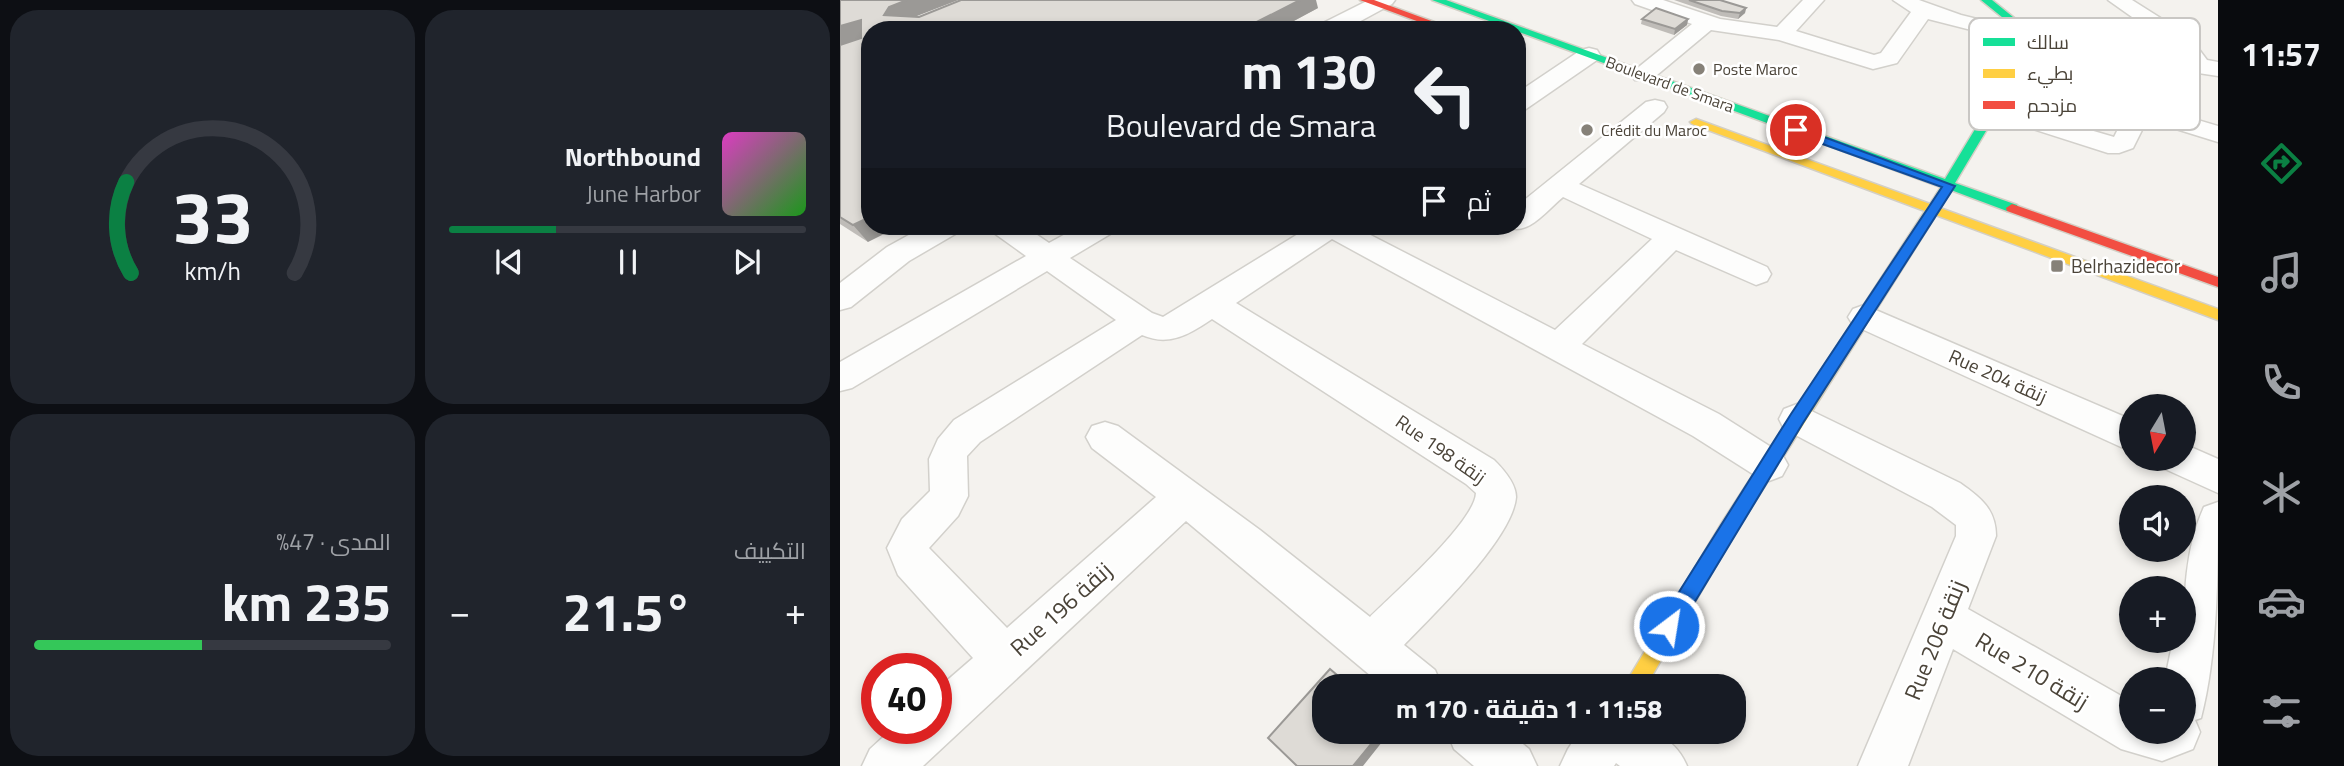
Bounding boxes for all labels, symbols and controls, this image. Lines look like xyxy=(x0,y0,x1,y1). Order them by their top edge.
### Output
legend xyxy=(1969,18,2200,130)
text: سالك xyxy=(2027,27,2069,56)
text: 11:57 xyxy=(2241,30,2321,78)
text: 130 m xyxy=(1242,33,1376,108)
icon: left xyxy=(1400,49,1491,140)
street label: Boulevard de Smara xyxy=(1602,50,1738,118)
place label: Poste Maroc xyxy=(1713,57,1798,81)
text: بطيء xyxy=(2027,58,2073,88)
marker: Poste Maroc xyxy=(1691,61,1707,77)
text: مزدحم xyxy=(2027,90,2077,119)
pin xyxy=(1766,100,1826,160)
text: Boulevard de Smara xyxy=(1106,101,1376,149)
icon: arrive xyxy=(1777,111,1815,149)
place label: Crédit du Maroc xyxy=(1601,118,1707,142)
marker: Crédit du Maroc xyxy=(1579,122,1595,138)
text: Northbound xyxy=(565,137,701,176)
icon: directions xyxy=(2257,139,2306,188)
text: 33 xyxy=(172,161,253,271)
text: June Harbor xyxy=(586,176,701,211)
icon: arrive xyxy=(1415,182,1453,220)
text: ثم xyxy=(1467,182,1491,221)
icon: previous xyxy=(490,243,528,281)
icon: pause xyxy=(609,243,647,281)
icon: next xyxy=(728,243,766,281)
icon: music xyxy=(2257,248,2306,297)
place label: Belrhazidecor xyxy=(2071,251,2181,280)
text: km/h xyxy=(184,252,241,290)
marker: Belrhazidecor xyxy=(2049,258,2065,274)
street label: Rue 204 زنقة xyxy=(1944,341,2052,410)
icon: phone xyxy=(2257,358,2306,407)
north arrow xyxy=(2119,394,2196,471)
map controls xyxy=(2119,394,2196,744)
street label: Rue 198 زنقة xyxy=(1390,407,1493,491)
icon: climate xyxy=(2257,468,2306,517)
button: sound xyxy=(2119,485,2196,562)
text: المدى · 47% xyxy=(276,524,391,559)
text: التكييف xyxy=(734,533,806,568)
street label: Rue 196 زنقة xyxy=(1002,553,1120,664)
text: 235 km xyxy=(222,562,391,641)
text: 21.5° xyxy=(563,572,692,651)
street label: Rue 206 زنقة xyxy=(1895,574,1975,705)
button: + xyxy=(2119,576,2196,653)
icon: car xyxy=(2257,577,2306,626)
text: − xyxy=(449,582,470,640)
text: + xyxy=(785,582,806,640)
position arrow xyxy=(1632,589,1706,663)
street label: Rue 210 زنقة xyxy=(1969,623,2096,718)
speed limit sign: 40 xyxy=(861,653,952,744)
button: − xyxy=(2119,667,2196,744)
icon: filters xyxy=(2257,687,2306,736)
text: 11:58 · 1 دقيقة · 170 m xyxy=(1396,689,1662,728)

